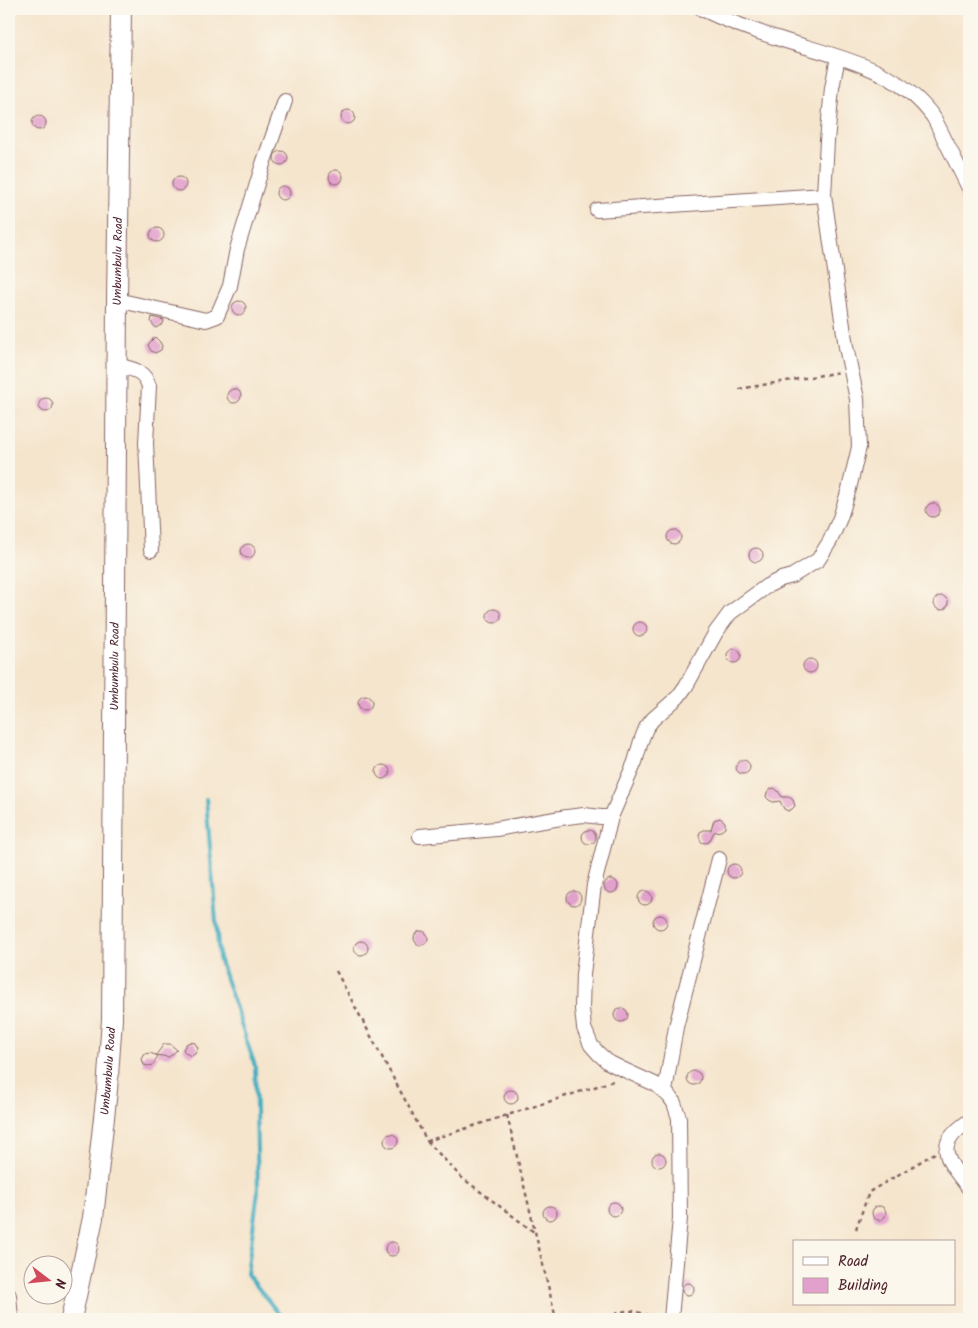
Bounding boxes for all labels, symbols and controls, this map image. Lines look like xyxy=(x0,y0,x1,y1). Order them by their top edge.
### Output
street label: Umbumbulu Road xyxy=(107,216,128,305)
street label: Umbumbulu Road xyxy=(105,621,124,710)
street label: Umbumbulu Road xyxy=(95,1026,121,1116)
legend xyxy=(793,1240,956,1306)
text: Road xyxy=(838,1250,869,1274)
north arrow xyxy=(22,1256,72,1306)
text: Building xyxy=(838,1274,888,1298)
text: N xyxy=(48,1276,71,1291)

